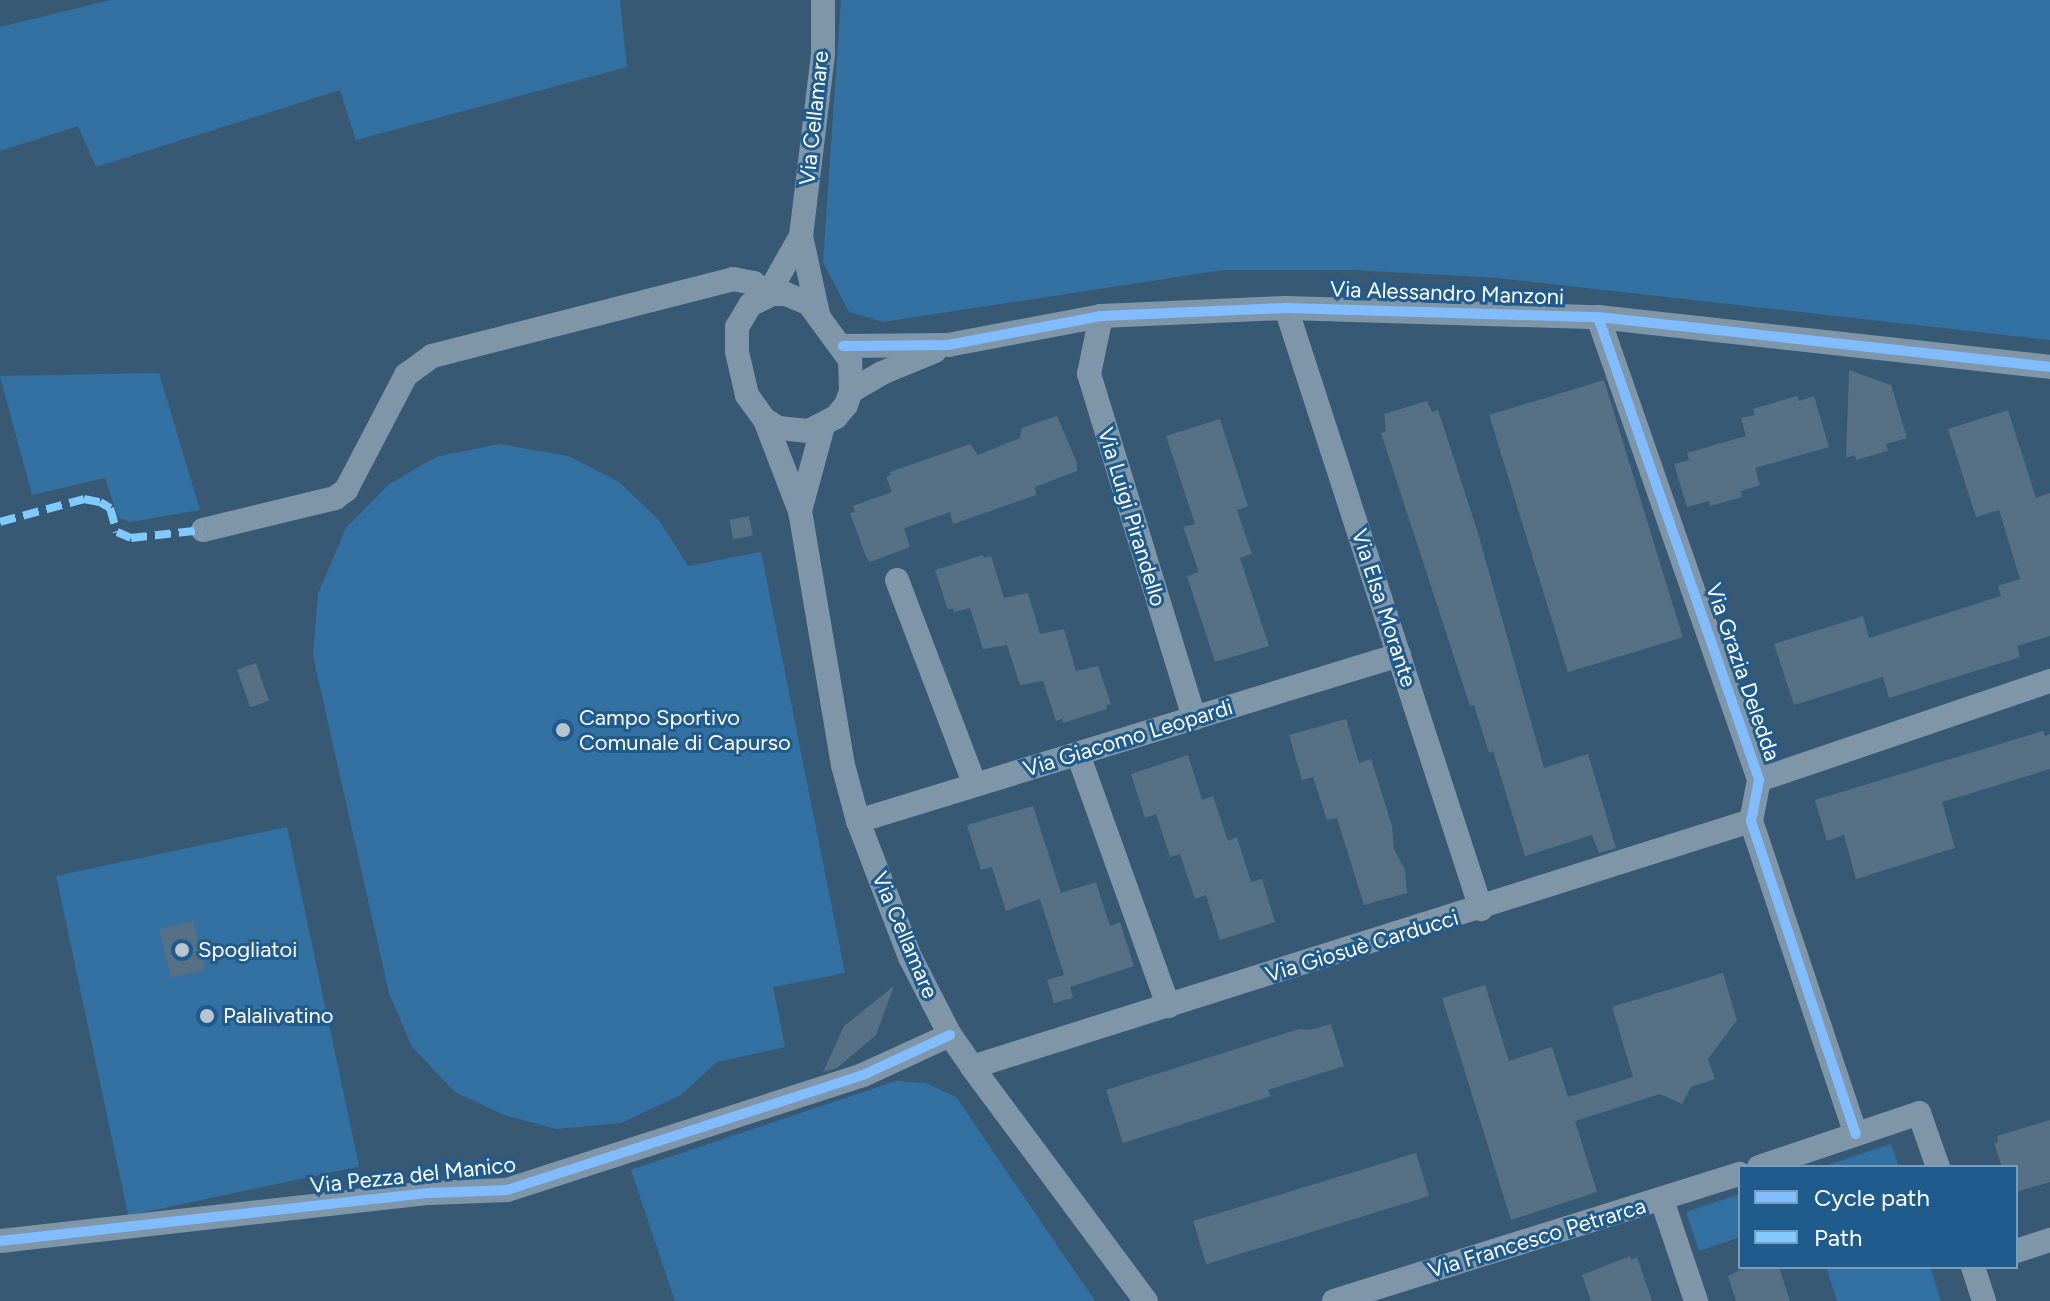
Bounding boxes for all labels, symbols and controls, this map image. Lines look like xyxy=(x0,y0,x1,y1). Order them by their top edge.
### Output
street label: Via Cellamare xyxy=(794,49,834,187)
street label: Via Alessandro Manzoni xyxy=(1329,276,1565,310)
street label: Via Luigi Pirandello xyxy=(1092,424,1172,610)
street label: Via Elsa Morante xyxy=(1346,526,1422,690)
street label: Via Grazia Deledda xyxy=(1700,580,1786,764)
street label: Via Giacomo Leopardi xyxy=(1020,694,1236,782)
place label: Campo Sportivo Comunale di Capurso xyxy=(579,704,791,756)
marker: Campo Sportivo Comunale di Capurso xyxy=(554,721,572,739)
street label: Via Cellamare xyxy=(866,868,944,1002)
street label: Via Giosuè Carducci xyxy=(1262,904,1462,988)
place label: Spogliatoi xyxy=(198,937,297,963)
marker: Spogliatoi xyxy=(173,941,191,959)
place label: Palalivatino xyxy=(223,1003,334,1029)
marker: Palalivatino xyxy=(198,1007,216,1025)
street label: Via Pezza del Manico xyxy=(309,1151,517,1199)
legend xyxy=(1738,1165,2018,1269)
text: Cycle path xyxy=(1814,1183,1930,1212)
street label: Via Francesco Petrarca xyxy=(1425,1192,1649,1284)
text: Path xyxy=(1814,1223,1862,1252)

